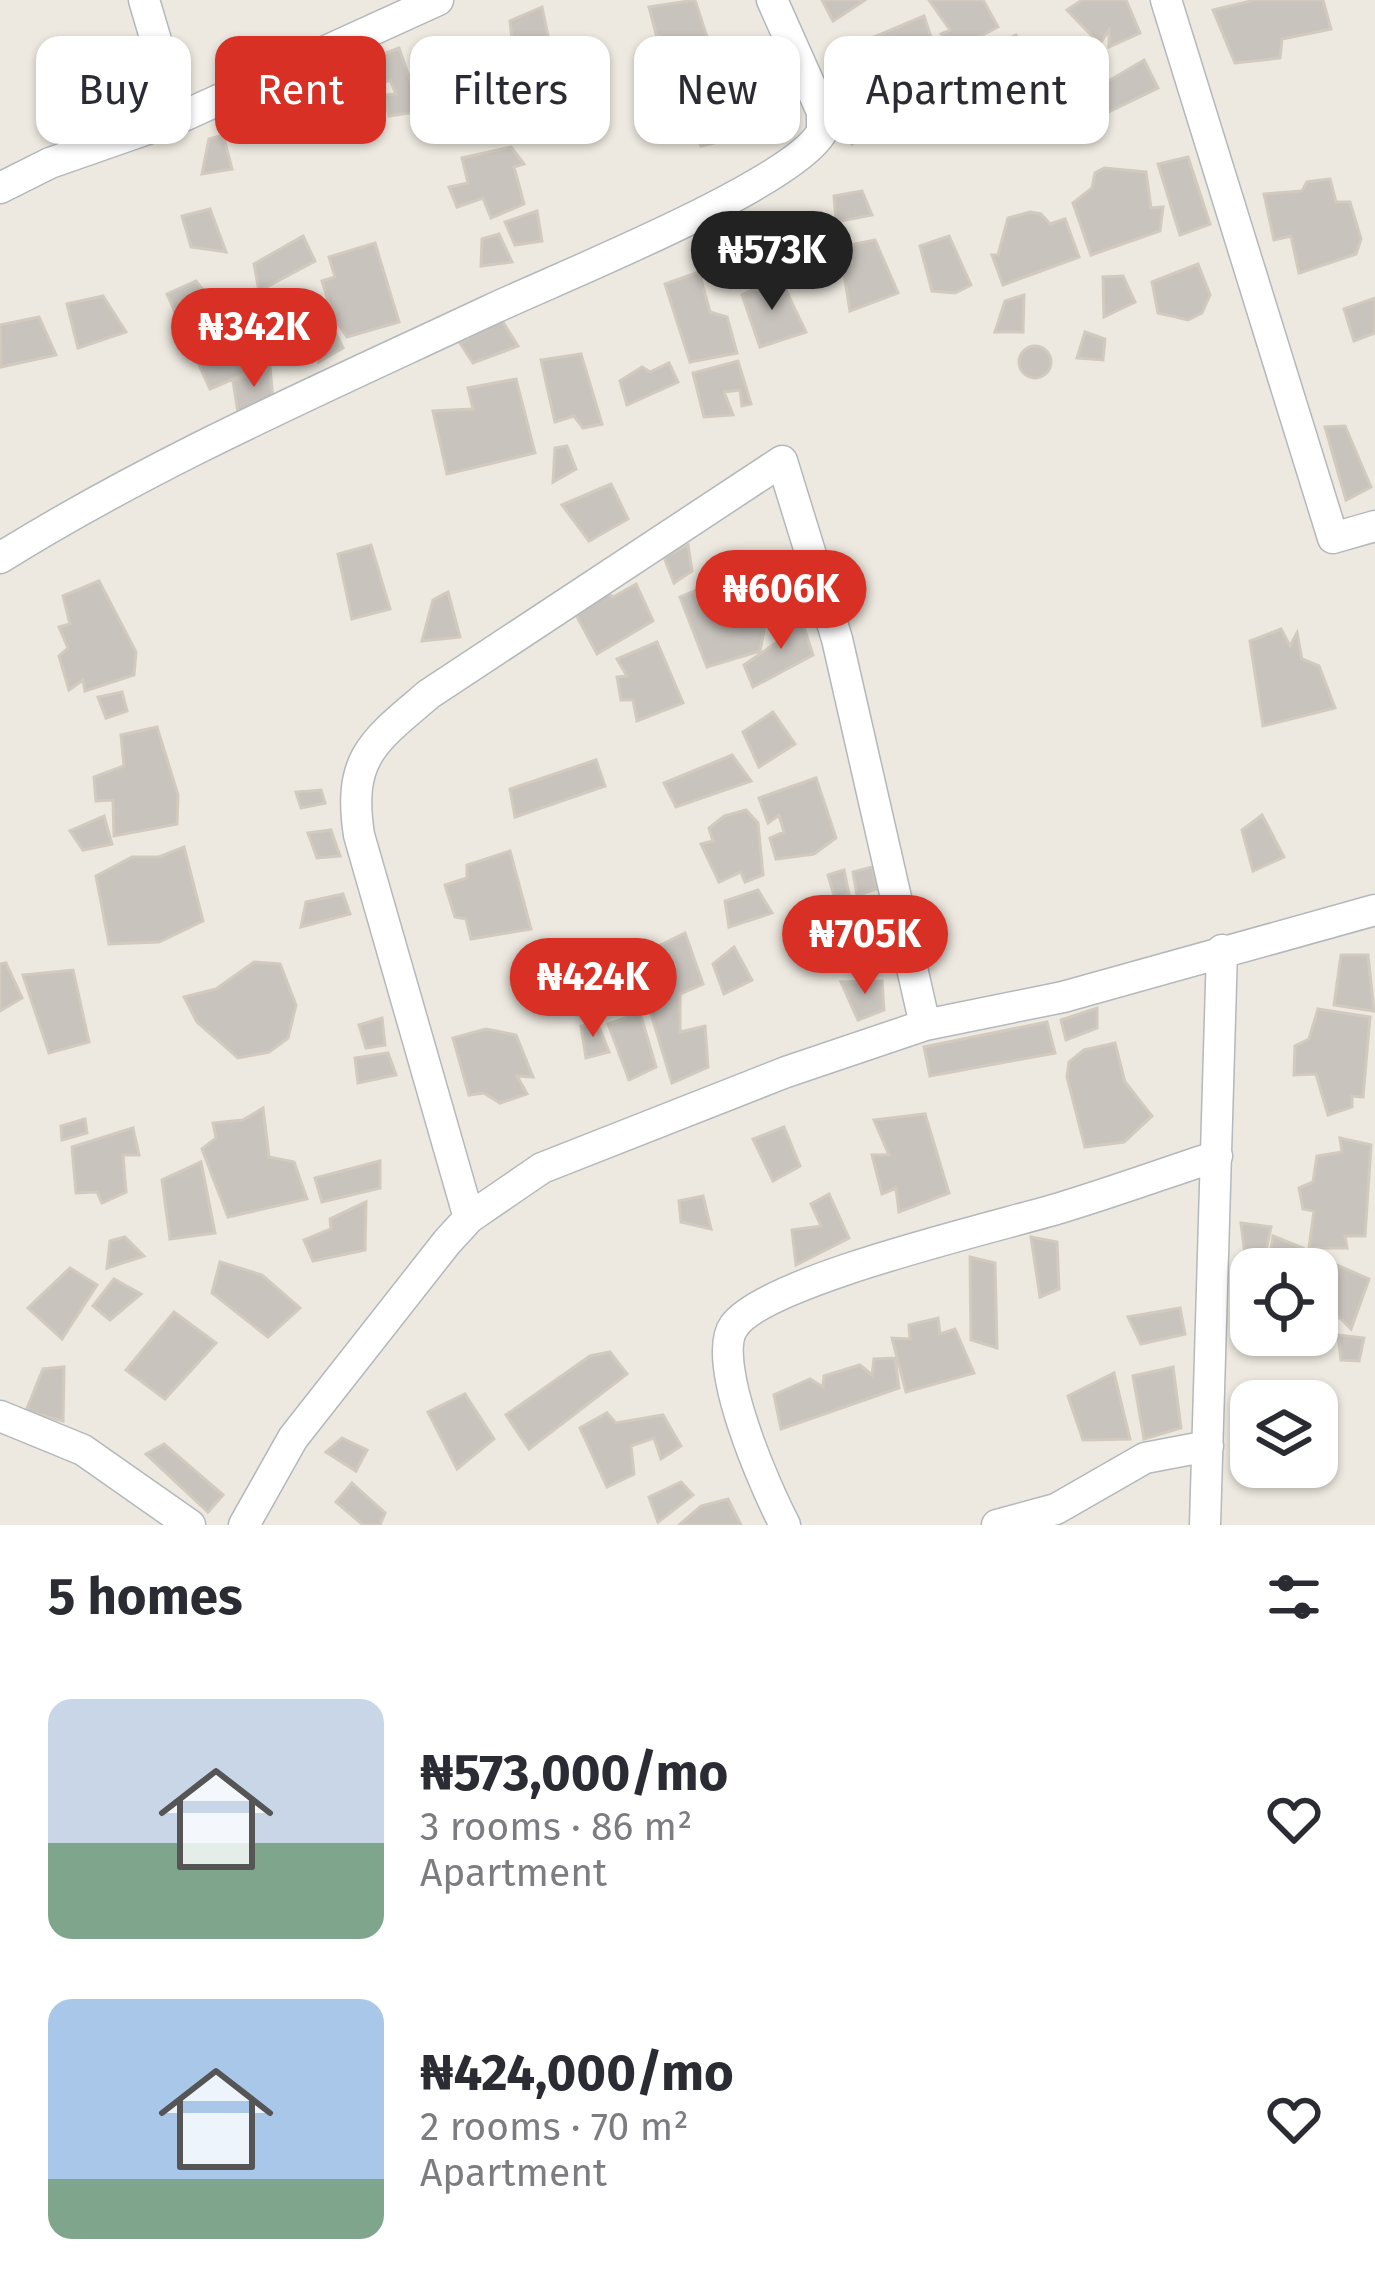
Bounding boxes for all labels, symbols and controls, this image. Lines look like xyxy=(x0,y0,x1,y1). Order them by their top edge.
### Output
chip: Buy xyxy=(36,36,191,144)
chip: Rent xyxy=(215,36,386,144)
chip: Filters xyxy=(410,36,610,144)
chip: New xyxy=(634,36,800,144)
chip: Apartment xyxy=(824,36,1109,144)
pin: ₦573K xyxy=(688,211,856,313)
text: ₦573K xyxy=(718,227,826,273)
pin: ₦342K xyxy=(170,288,338,390)
text: ₦342K xyxy=(198,304,310,350)
pin: ₦606K xyxy=(697,550,865,652)
text: ₦606K xyxy=(722,566,840,612)
pin: ₦705K xyxy=(781,895,949,997)
text: ₦705K xyxy=(809,911,921,957)
pin: ₦424K xyxy=(509,938,677,1040)
text: ₦424K xyxy=(537,954,649,1000)
map controls xyxy=(1230,1248,1338,1488)
button: locate xyxy=(1230,1248,1338,1356)
button: layers xyxy=(1230,1380,1338,1488)
icon: filters xyxy=(1261,1564,1327,1630)
text: 5 homes xyxy=(48,1566,243,1628)
text: ₦573,000/mo xyxy=(420,1742,728,1804)
icon: home xyxy=(144,1747,288,1891)
icon: heart xyxy=(1261,1786,1327,1852)
text: 3 rooms · 86 m² xyxy=(420,1804,692,1850)
text: Apartment xyxy=(420,1850,607,1896)
text: ₦424,000/mo xyxy=(420,2042,734,2104)
icon: home xyxy=(144,2047,288,2191)
icon: heart xyxy=(1261,2086,1327,2152)
text: 2 rooms · 70 m² xyxy=(420,2104,689,2150)
text: Apartment xyxy=(420,2150,607,2196)

